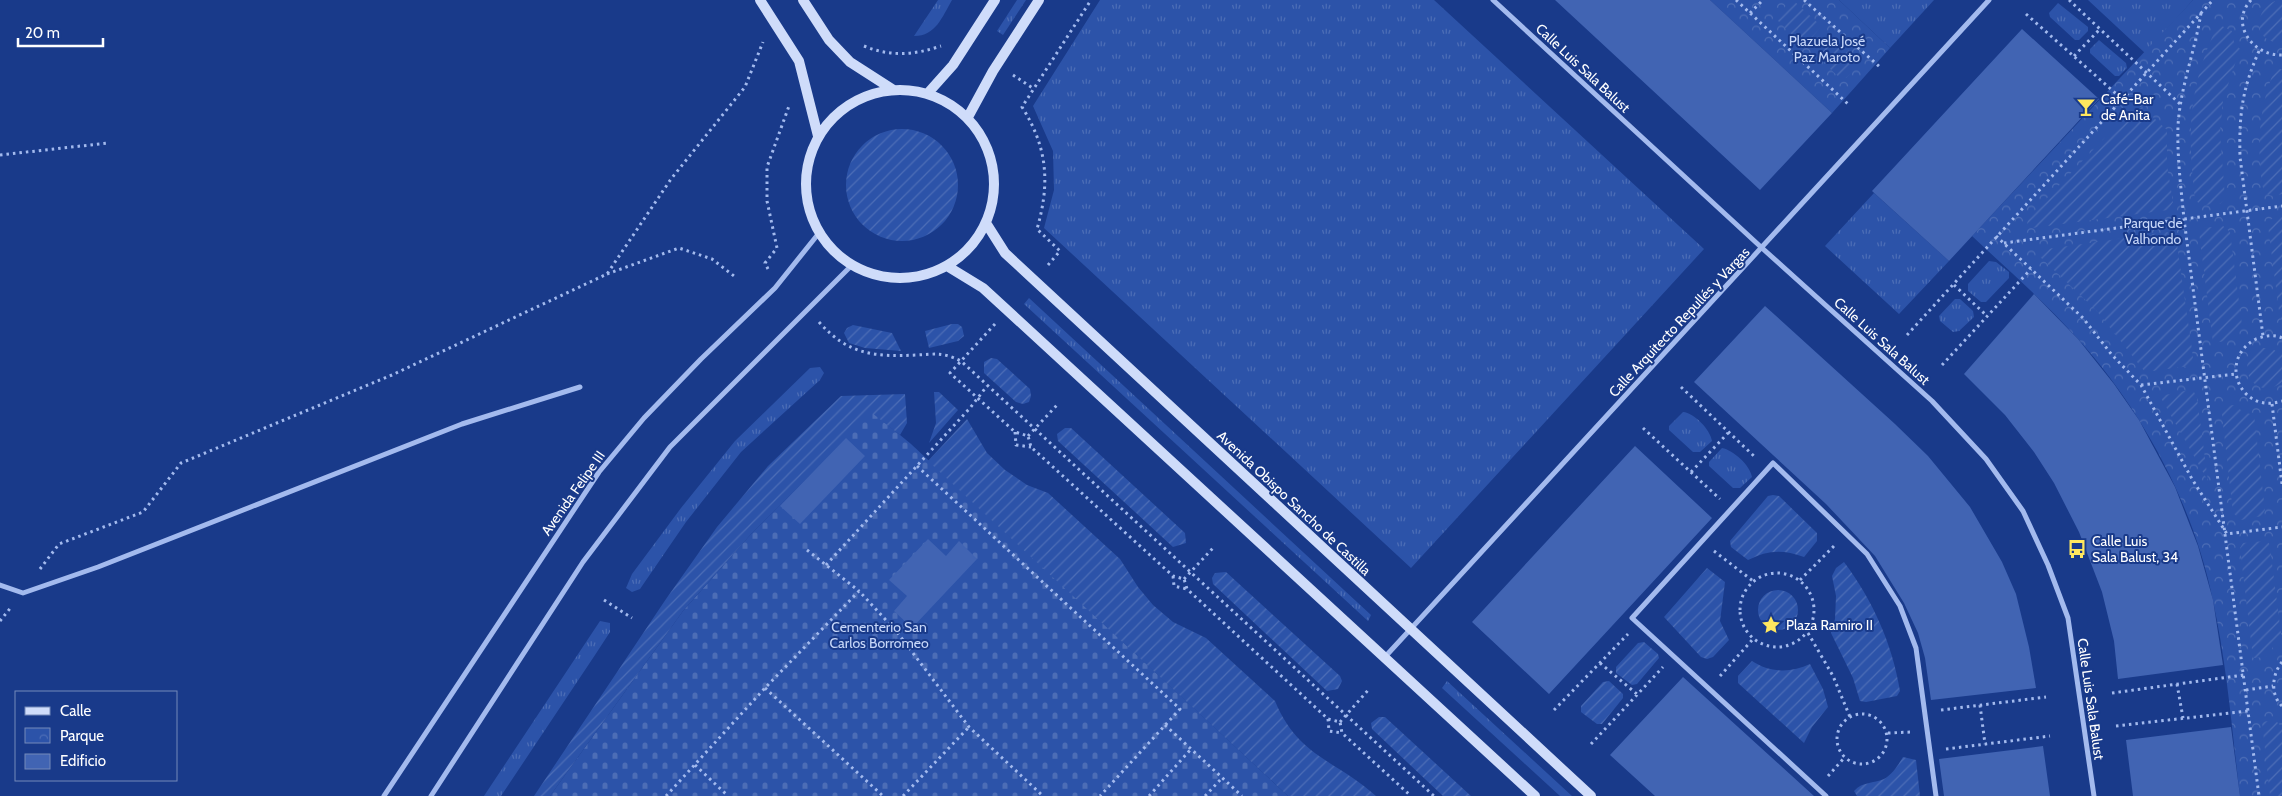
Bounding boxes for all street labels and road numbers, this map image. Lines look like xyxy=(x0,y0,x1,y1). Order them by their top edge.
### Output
street label: Calle Luis Sala Balust xyxy=(1532,20,1634,117)
street label: Calle Arquitecto Repullés y Vargas xyxy=(1605,243,1753,401)
street label: Calle Luis Sala Balust xyxy=(1830,293,1934,389)
street label: Avenida Obispo Sancho de Castilla xyxy=(1213,427,1375,579)
street label: Avenida Felipe III xyxy=(537,447,609,539)
street label: Calle Luis Sala Balust xyxy=(2074,637,2108,761)

